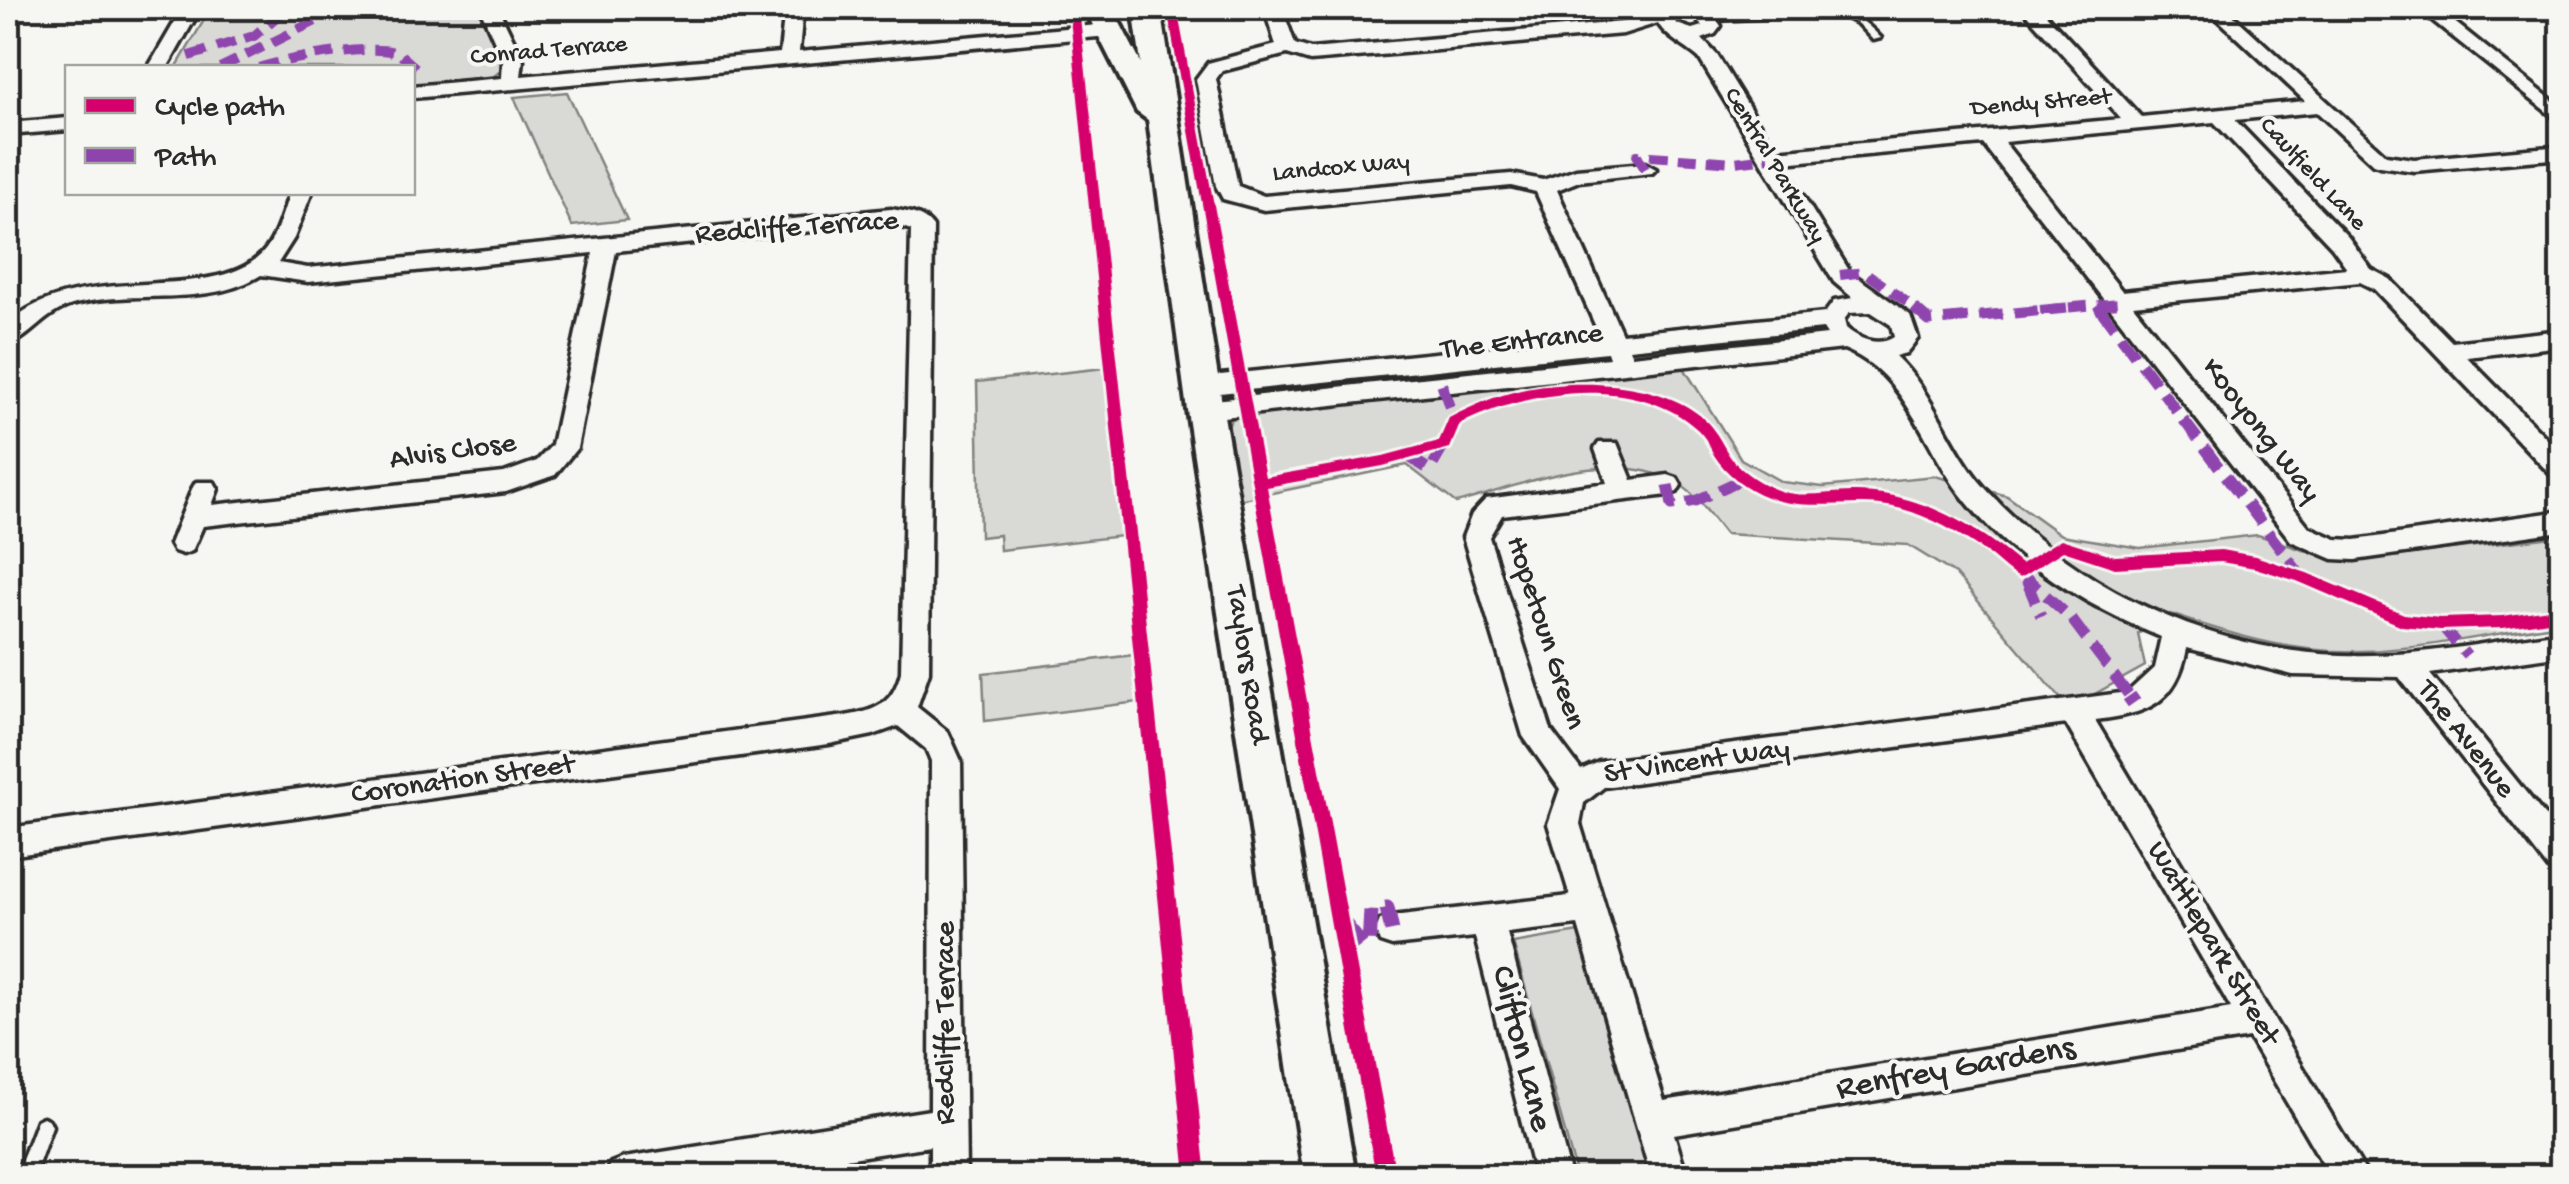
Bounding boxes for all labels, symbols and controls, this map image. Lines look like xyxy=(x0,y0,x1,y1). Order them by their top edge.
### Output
street label: Conrad Terrace xyxy=(469,31,630,73)
legend xyxy=(65,65,415,195)
street label: Central Parkway xyxy=(1716,83,1832,249)
street label: Dendy Street xyxy=(1968,83,2114,125)
text: Cycle path xyxy=(155,92,285,127)
street label: Caulfield Lane xyxy=(2252,112,2373,239)
text: Path xyxy=(154,142,217,177)
street label: Landcox Way xyxy=(1271,149,1411,189)
street label: Redcliffe Terrace xyxy=(694,204,900,254)
street label: The Entrance xyxy=(1437,317,1605,369)
street label: Kooyong Way xyxy=(2193,352,2327,510)
street label: Alvis Close xyxy=(388,427,519,479)
street label: Hopetoun Green xyxy=(1496,532,1592,734)
street label: Taylors Road xyxy=(1216,582,1276,749)
street label: The Avenue xyxy=(2407,672,2522,807)
street label: St Vincent Way xyxy=(1602,733,1792,793)
street label: Coronation Street xyxy=(349,748,579,814)
street label: Wattlepark Street xyxy=(2137,836,2288,1054)
street label: Redcliffe Terrace xyxy=(930,921,965,1125)
street label: Clifton Lane xyxy=(1480,962,1561,1137)
street label: Renfrey Gardens xyxy=(1833,1029,2080,1111)

